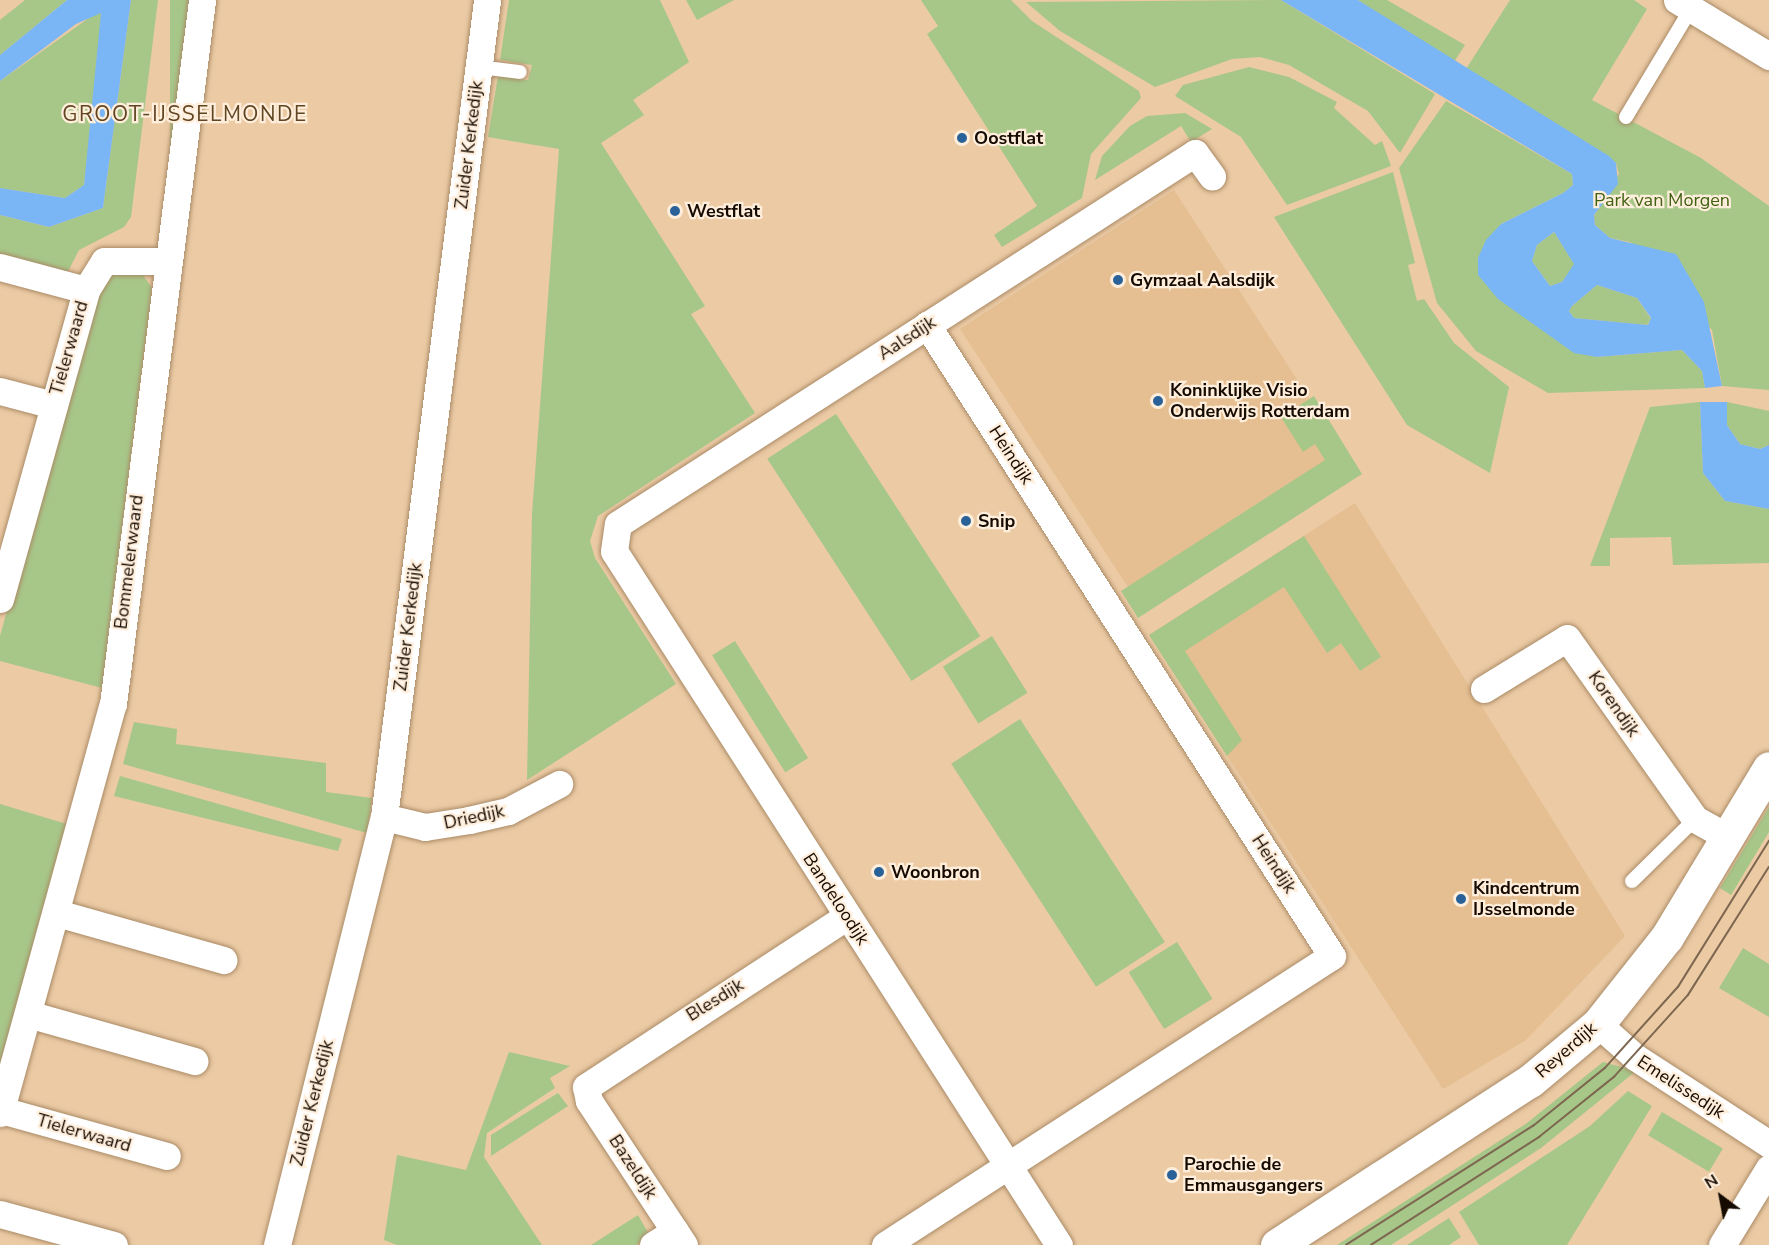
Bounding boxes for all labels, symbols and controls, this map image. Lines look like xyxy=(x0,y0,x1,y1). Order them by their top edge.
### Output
street label: Zuider Kerkedijk xyxy=(450,80,488,210)
district label: GROOT-IJSSELMONDE xyxy=(62,101,308,127)
place label: Oostflat xyxy=(974,127,1043,149)
marker: Oostflat xyxy=(955,131,969,145)
park label: Park van Morgen xyxy=(1594,189,1730,211)
place label: Westflat xyxy=(687,200,760,222)
marker: Westflat xyxy=(668,204,682,218)
place label: Gymzaal Aalsdijk xyxy=(1130,269,1275,291)
marker: Gymzaal Aalsdijk xyxy=(1111,273,1125,287)
street label: Tielerwaard xyxy=(45,298,93,398)
street label: Aalsdijk xyxy=(874,311,940,365)
place label: Koninklijke Visio Onderwijs Rotterdam xyxy=(1170,380,1350,422)
marker: Koninklijke Visio Onderwijs Rotterdam xyxy=(1151,394,1165,408)
street label: Heindijk xyxy=(984,422,1038,488)
street label: Bommelerwaard xyxy=(110,494,148,630)
place label: Snip xyxy=(978,510,1015,532)
marker: Snip xyxy=(959,514,973,528)
street label: Zuider Kerkedijk xyxy=(389,562,427,692)
street label: Korendijk xyxy=(1584,667,1644,741)
street label: Driedijk xyxy=(442,800,506,834)
street label: Heindijk xyxy=(1247,831,1301,897)
street label: Bandeloodijk xyxy=(798,849,874,949)
place label: Woonbron xyxy=(891,861,980,883)
marker: Woonbron xyxy=(872,865,886,879)
place label: Kindcentrum IJsselmonde xyxy=(1473,878,1580,920)
marker: Kindcentrum IJsselmonde xyxy=(1454,892,1468,906)
street label: Blesdijk xyxy=(682,974,748,1026)
street label: Reyerdijk xyxy=(1531,1017,1601,1083)
street label: Zuider Kerkedijk xyxy=(286,1038,338,1168)
street label: Emelissedijk xyxy=(1633,1051,1729,1123)
street label: Tielerwaard xyxy=(34,1109,134,1157)
street label: Bazeldijk xyxy=(604,1131,662,1203)
place label: Parochie de Emmausgangers xyxy=(1184,1154,1323,1196)
north arrow xyxy=(1691,1167,1751,1227)
marker: Parochie de Emmausgangers xyxy=(1165,1168,1179,1182)
text: N xyxy=(1701,1169,1722,1194)

